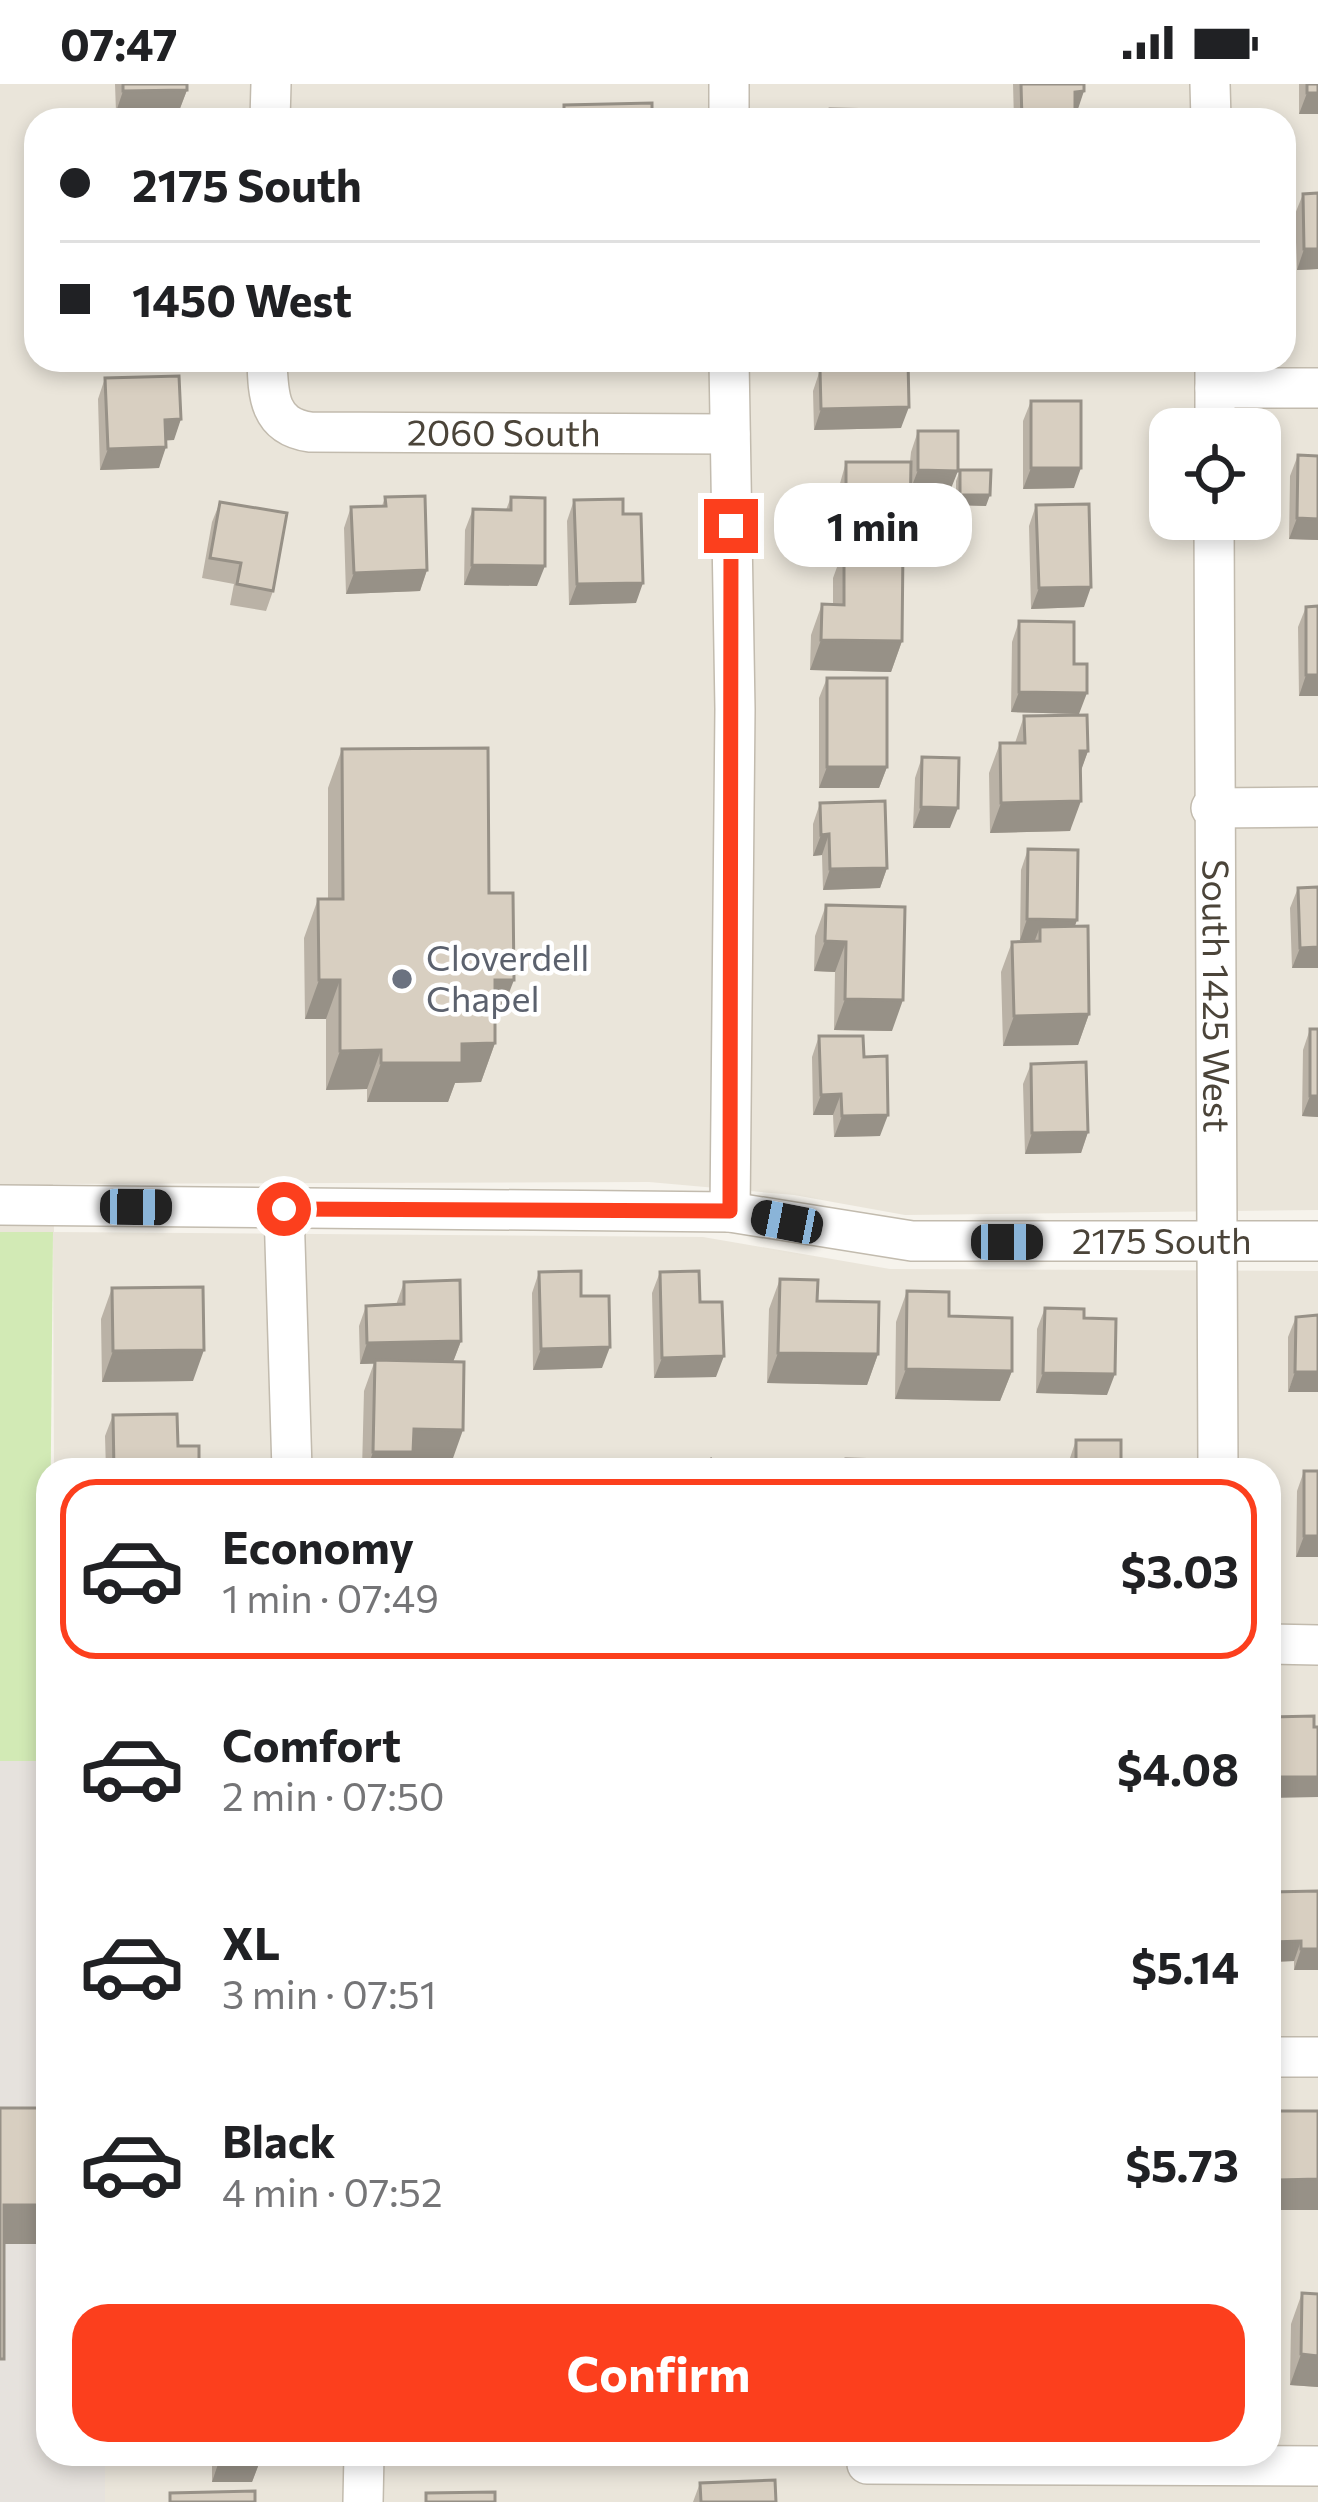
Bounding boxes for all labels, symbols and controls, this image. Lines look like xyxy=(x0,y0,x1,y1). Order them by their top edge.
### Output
text: 07:47 xyxy=(60,15,178,70)
text: 2175 South xyxy=(132,156,362,211)
text: 1450 West xyxy=(132,271,352,326)
street label: 2060 South xyxy=(407,408,601,453)
map controls xyxy=(1149,408,1281,540)
button: locate xyxy=(1149,408,1281,540)
callout: 1 min xyxy=(773,484,971,568)
route end xyxy=(704,499,758,553)
text: 1 min xyxy=(827,501,919,549)
street label: South 1425 West xyxy=(1195,859,1241,1133)
place label: Cloverdell Chapel xyxy=(426,934,589,1019)
marker: Cloverdell Chapel xyxy=(389,966,415,992)
route start xyxy=(257,1182,311,1236)
car xyxy=(100,1188,172,1226)
car xyxy=(748,1197,826,1247)
street label: 2175 South xyxy=(1072,1217,1252,1261)
car xyxy=(971,1224,1043,1260)
icon: car xyxy=(78,1515,186,1623)
text: Economy xyxy=(222,1518,414,1573)
text: $3.03 xyxy=(1120,1542,1239,1597)
text: 1 min · 07:49 xyxy=(222,1573,439,1621)
icon: car xyxy=(78,1713,186,1821)
text: Comfort xyxy=(222,1716,401,1771)
text: $4.08 xyxy=(1117,1740,1239,1795)
text: 2 min · 07:50 xyxy=(222,1771,445,1819)
icon: car xyxy=(78,1911,186,2019)
text: XL xyxy=(222,1914,280,1969)
text: $5.14 xyxy=(1131,1938,1239,1993)
text: 3 min · 07:51 xyxy=(222,1969,436,2017)
icon: car xyxy=(78,2109,186,2217)
text: Black xyxy=(222,2112,335,2167)
text: $5.73 xyxy=(1125,2136,1239,2191)
text: 4 min · 07:52 xyxy=(222,2167,443,2215)
button: Confirm xyxy=(72,2304,1245,2442)

